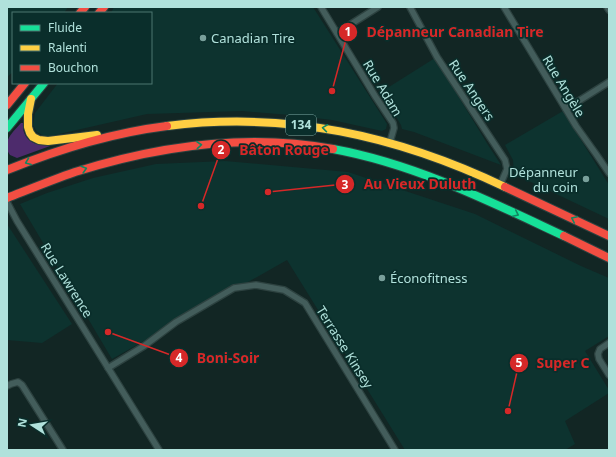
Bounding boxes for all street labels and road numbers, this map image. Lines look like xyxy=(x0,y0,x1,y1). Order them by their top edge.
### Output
street label: Rue Angèle xyxy=(538,52,590,120)
street label: Rue Angers xyxy=(445,56,499,124)
street label: Rue Adam xyxy=(359,57,407,119)
road number: 134 xyxy=(286,115,316,135)
street label: Rue Lawrence xyxy=(37,239,97,321)
street label: Terrasse Kinsey xyxy=(312,302,378,392)

